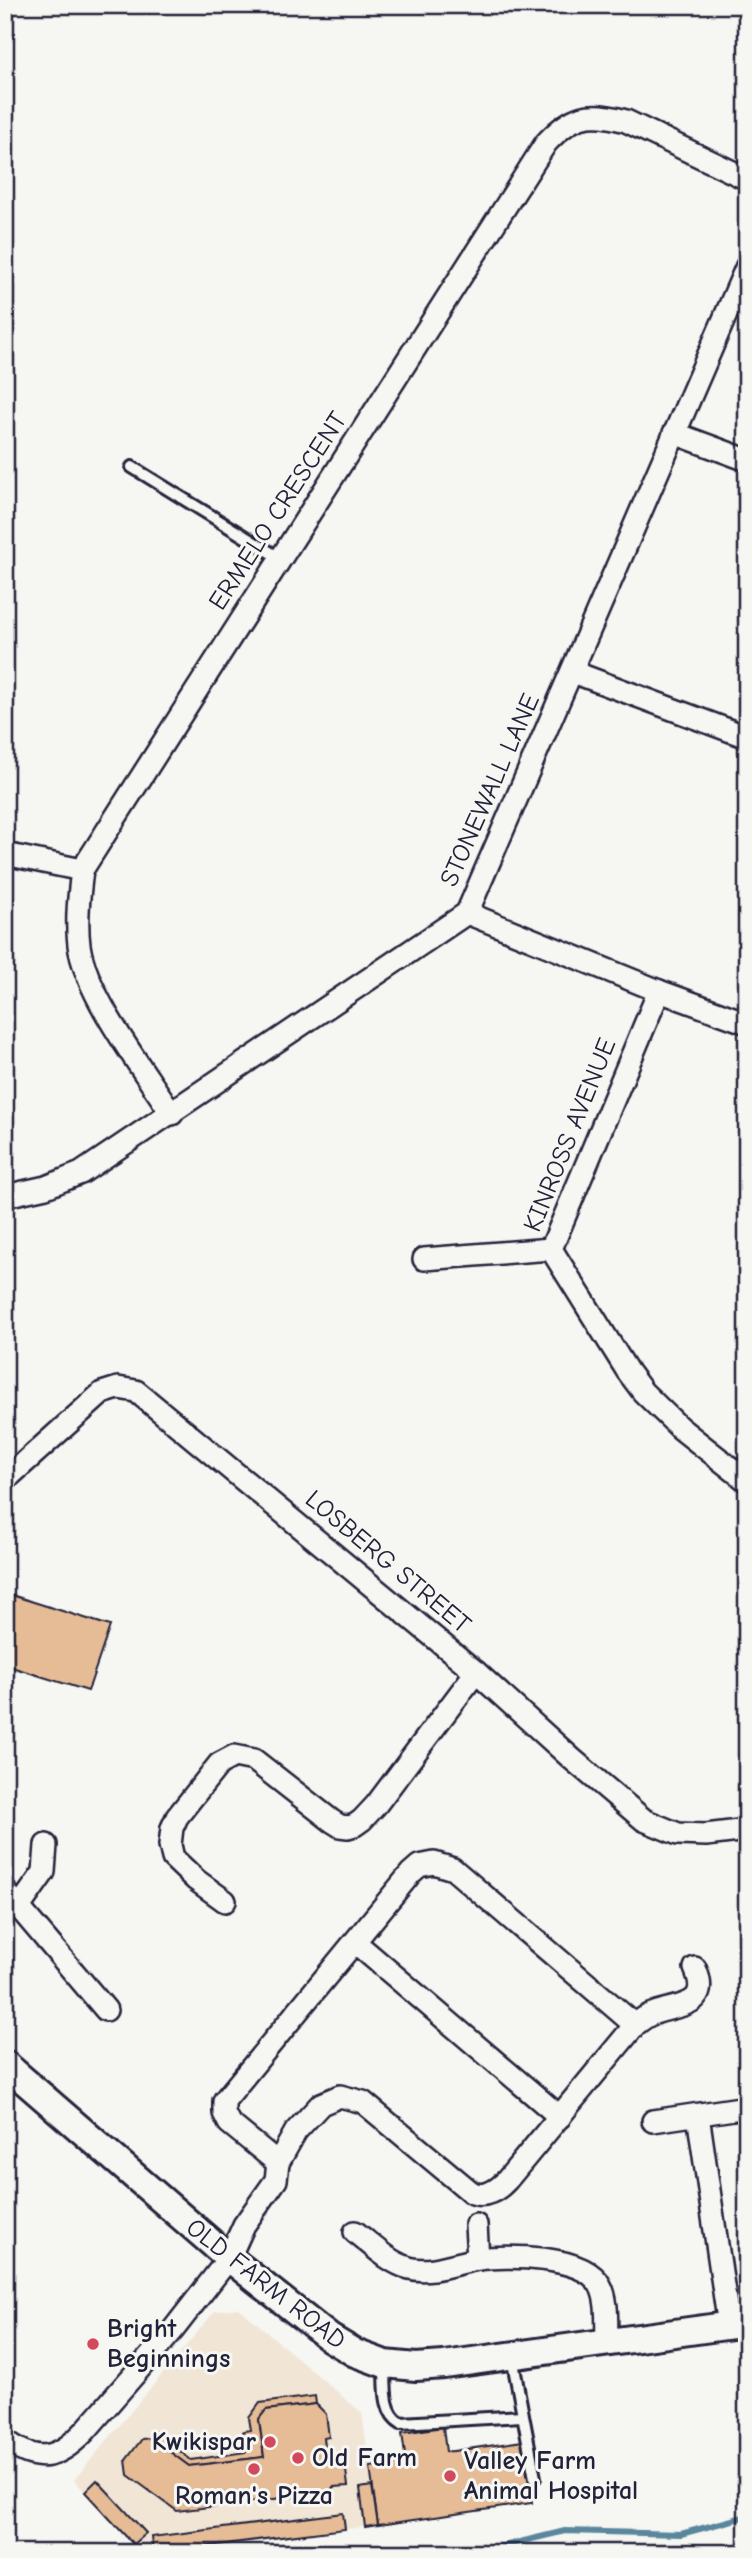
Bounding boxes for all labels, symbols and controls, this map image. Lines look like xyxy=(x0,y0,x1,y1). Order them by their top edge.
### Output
street label: ERMELO CRESCENT xyxy=(203,406,353,616)
street label: STONEWALL LANE xyxy=(434,689,546,891)
street label: KINROSS AVENUE xyxy=(518,1034,622,1236)
street label: LOSBERG STREET xyxy=(299,1484,477,1640)
street label: OLD FARM ROAD xyxy=(180,2212,352,2356)
place label: Bright Beginnings xyxy=(107,2314,230,2374)
marker: Bright Beginnings xyxy=(85,2336,101,2352)
place label: Kwikispar xyxy=(152,2427,257,2457)
marker: Kwikispar xyxy=(262,2434,278,2450)
place label: Old Farm xyxy=(312,2443,417,2473)
place label: Valley Farm Animal Hospital xyxy=(464,2446,638,2506)
marker: Old Farm xyxy=(290,2450,306,2466)
marker: Roman's Pizza xyxy=(246,2461,262,2477)
marker: Valley Farm Animal Hospital xyxy=(442,2468,458,2484)
place label: Roman's Pizza xyxy=(175,2481,333,2511)

